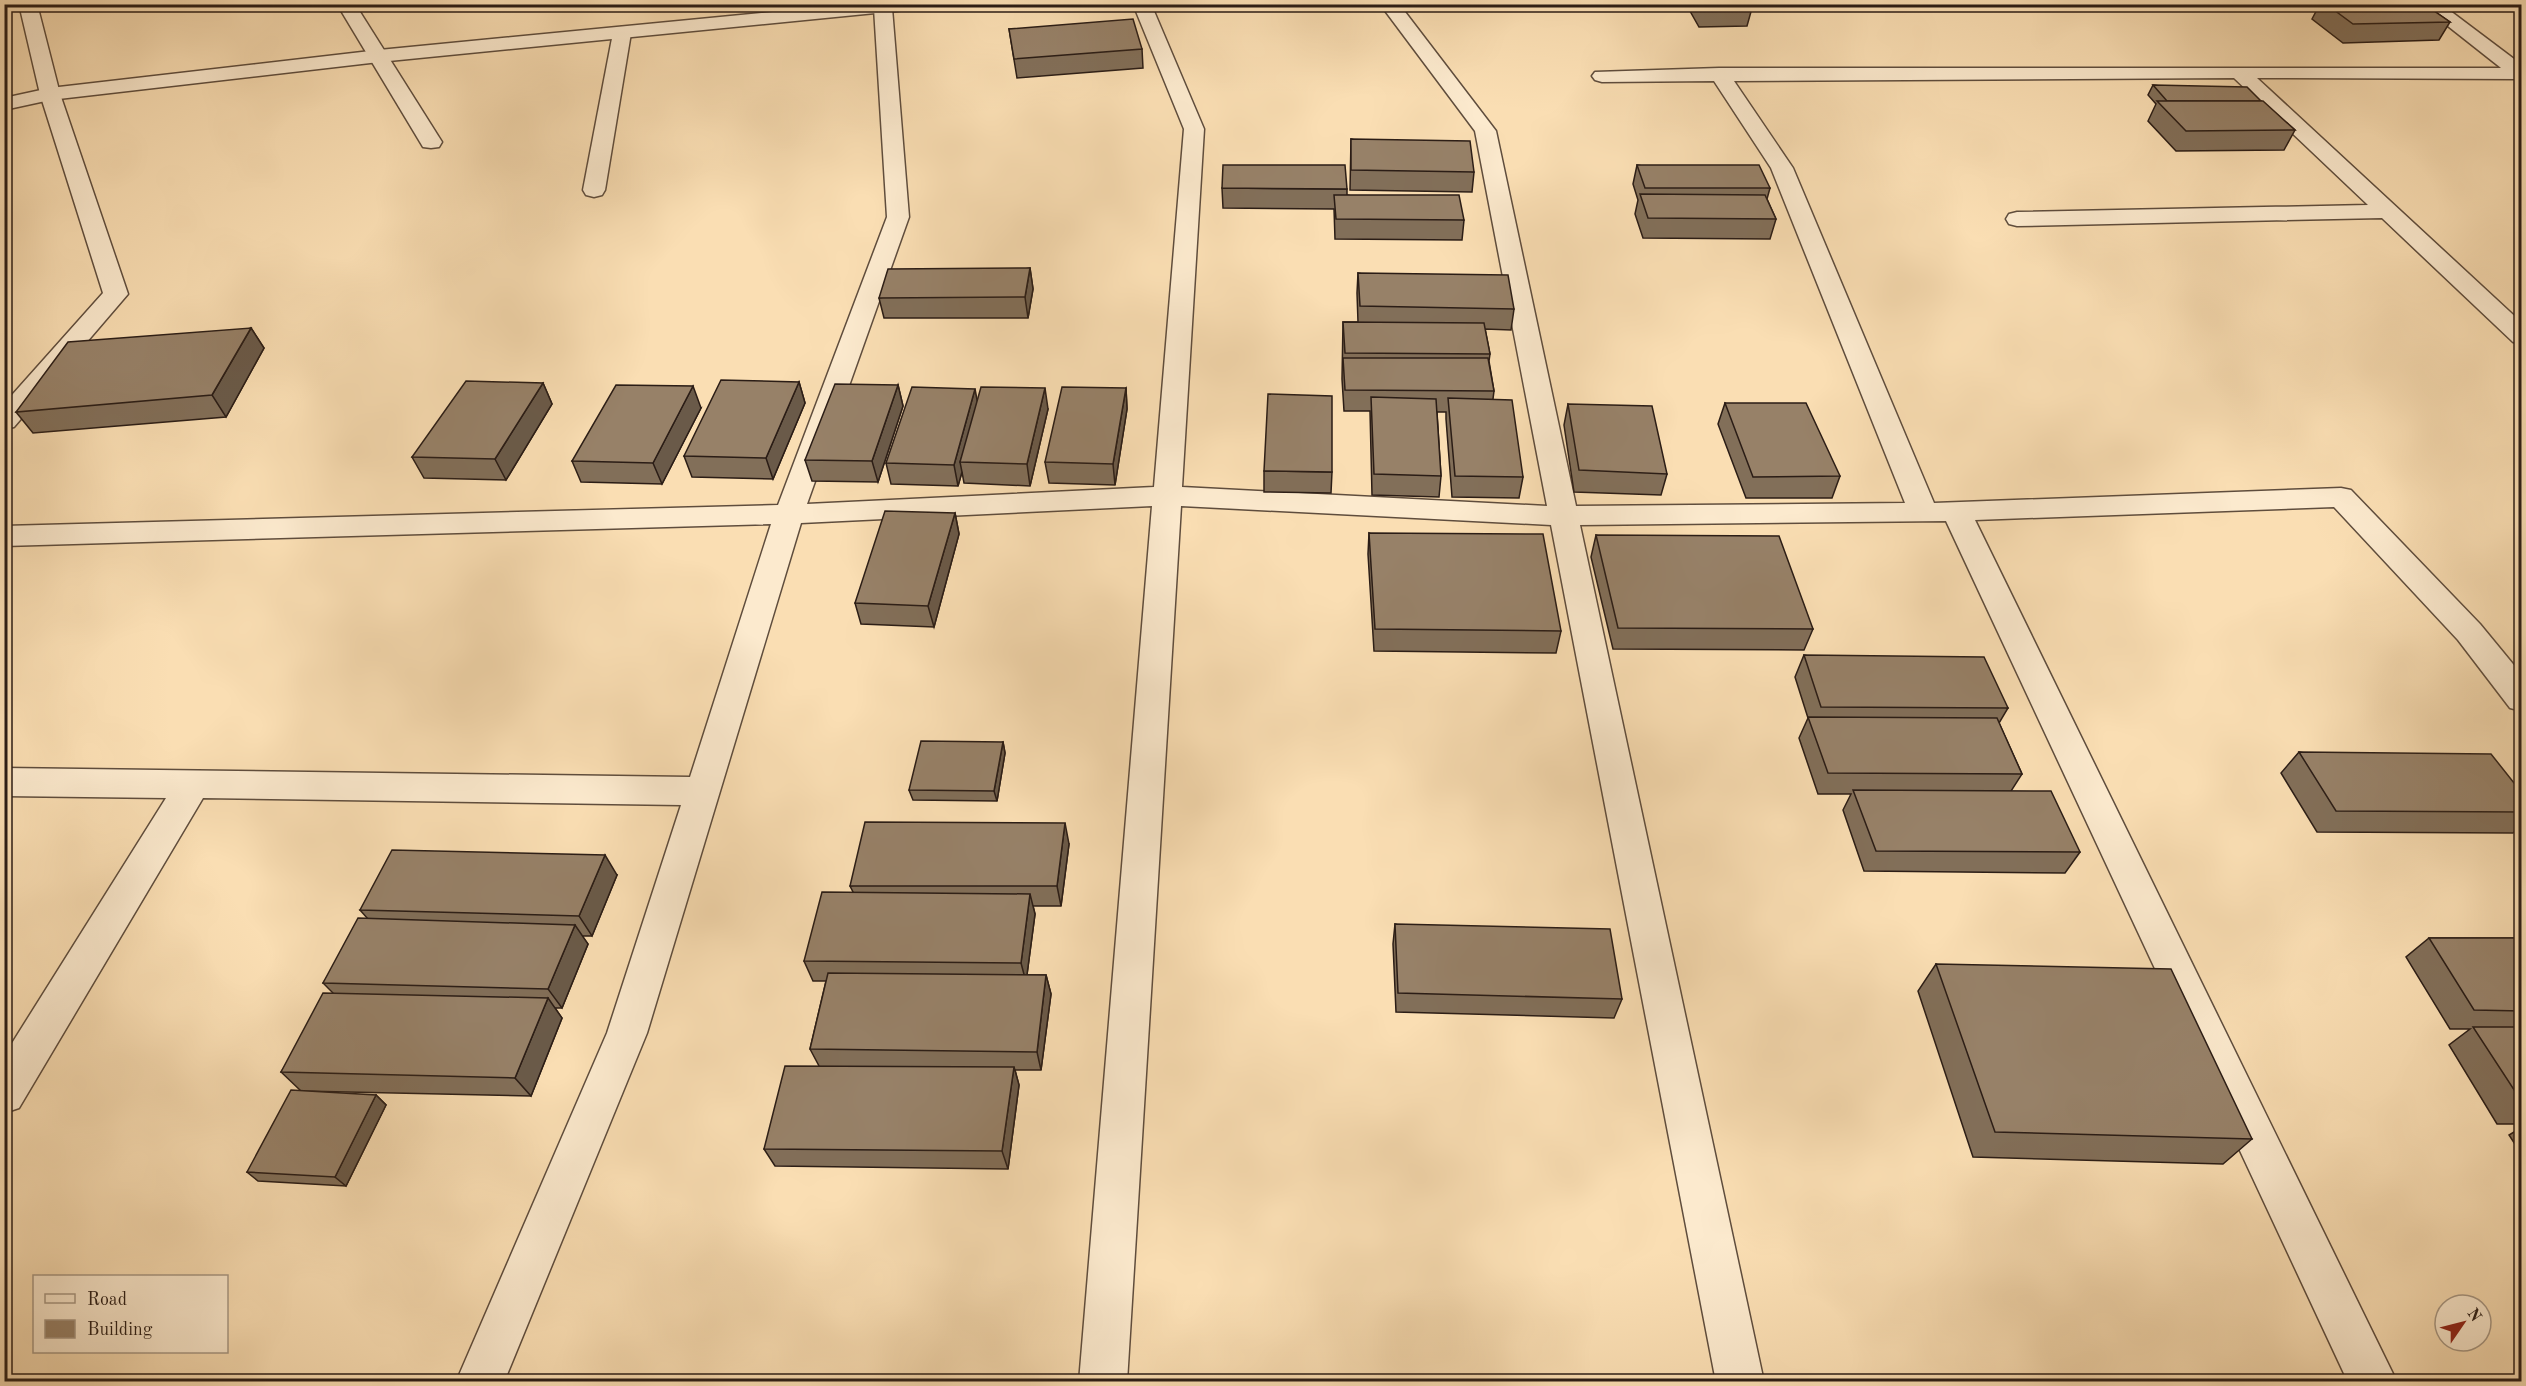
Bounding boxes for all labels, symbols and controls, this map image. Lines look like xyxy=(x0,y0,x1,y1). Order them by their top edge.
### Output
legend xyxy=(33,1275,228,1353)
text: Road xyxy=(87,1291,127,1309)
north arrow xyxy=(2433,1293,2493,1353)
text: N xyxy=(2464,1306,2484,1326)
text: Building xyxy=(87,1321,153,1339)

